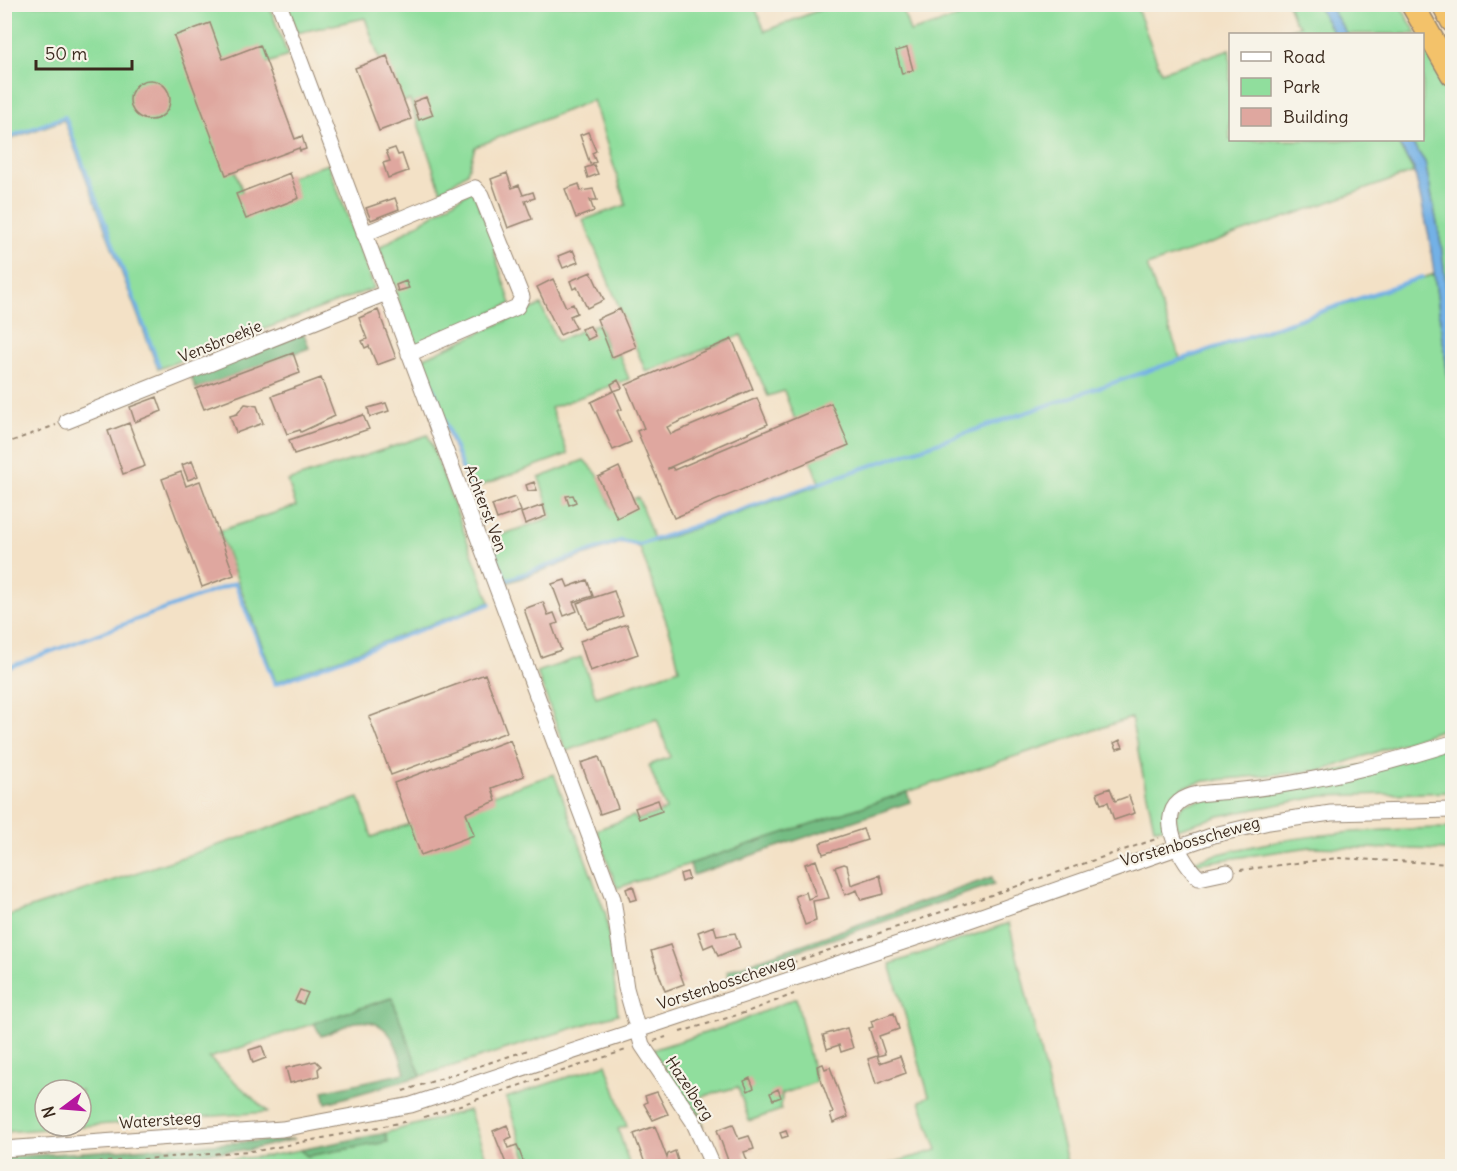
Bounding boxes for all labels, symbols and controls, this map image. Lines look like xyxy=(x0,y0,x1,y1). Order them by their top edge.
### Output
scale bar xyxy=(36,33,132,71)
legend xyxy=(1229,33,1424,141)
text: 50 m xyxy=(45,42,87,65)
text: Road xyxy=(1283,45,1326,68)
text: Park xyxy=(1283,75,1320,98)
text: Building xyxy=(1283,105,1348,128)
street label: Vensbroekje xyxy=(176,315,264,367)
street label: Achterst Ven xyxy=(460,462,512,554)
street label: Vorstenbosscheweg xyxy=(1118,812,1262,870)
street label: Vorstenbosscheweg xyxy=(655,950,797,1014)
street label: Hazelberg xyxy=(661,1052,719,1124)
north arrow xyxy=(33,1078,93,1138)
text: N xyxy=(37,1104,60,1120)
street label: Watersteeg xyxy=(118,1107,202,1133)

